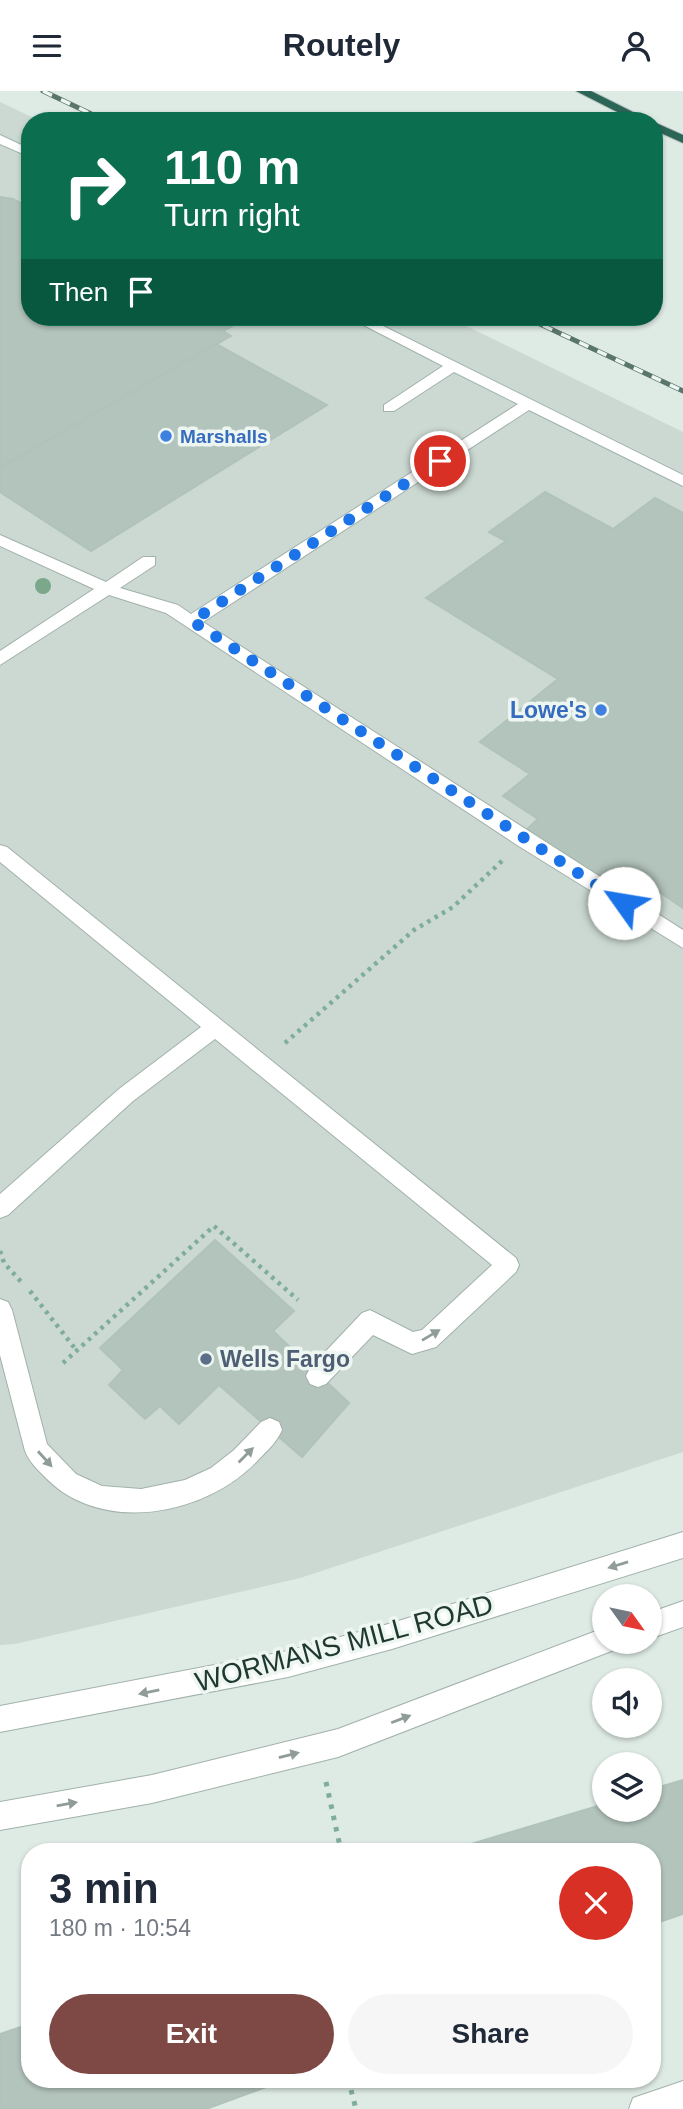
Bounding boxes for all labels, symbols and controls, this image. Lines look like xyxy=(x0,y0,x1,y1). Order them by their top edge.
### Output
icon: menu xyxy=(28,27,66,65)
text: Routely xyxy=(283,27,400,63)
icon: person xyxy=(617,27,655,65)
icon: right xyxy=(49,140,140,231)
text: 110 m xyxy=(164,140,300,194)
text: Turn right xyxy=(164,197,300,233)
icon: arrive xyxy=(122,273,160,311)
text: Then xyxy=(49,277,108,307)
place label: Marshalls xyxy=(180,426,268,447)
marker: Marshalls xyxy=(158,428,174,444)
pin xyxy=(410,431,470,491)
icon: arrive xyxy=(421,442,459,480)
place label: Lowe's xyxy=(510,697,587,723)
marker: Lowe's xyxy=(593,702,609,718)
position arrow xyxy=(587,866,661,940)
one-way arrow xyxy=(421,1329,440,1341)
place label: Wells Fargo xyxy=(220,1346,350,1372)
marker: Wells Fargo xyxy=(198,1351,214,1367)
one-way arrow xyxy=(238,1446,255,1463)
one-way arrow xyxy=(37,1450,53,1468)
one-way arrow xyxy=(607,1561,628,1571)
north arrow xyxy=(592,1584,662,1654)
map controls xyxy=(592,1584,662,1822)
street label: WORMANS MILL ROAD xyxy=(192,1588,496,1698)
button: sound xyxy=(592,1668,662,1738)
one-way arrow xyxy=(138,1686,160,1697)
one-way arrow xyxy=(391,1713,412,1724)
one-way arrow xyxy=(278,1749,300,1760)
button: layers xyxy=(592,1752,662,1822)
one-way arrow xyxy=(56,1799,78,1810)
text: 3 min xyxy=(49,1865,159,1912)
button: close xyxy=(559,1866,633,1940)
text: 180 m · 10:54 xyxy=(49,1915,191,1941)
button: Exit xyxy=(49,1994,334,2074)
button: Share xyxy=(348,1994,633,2074)

